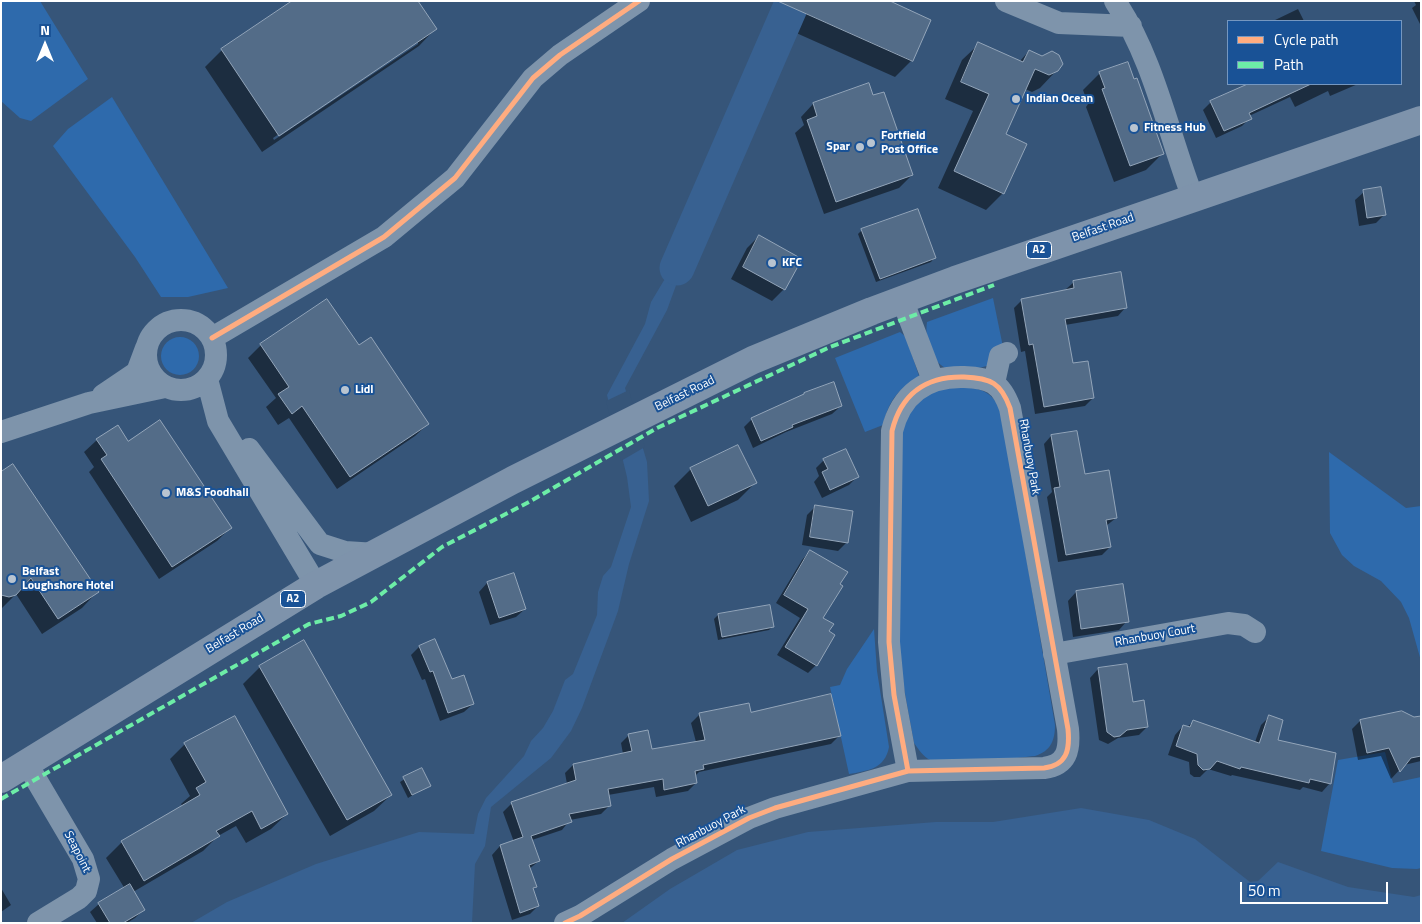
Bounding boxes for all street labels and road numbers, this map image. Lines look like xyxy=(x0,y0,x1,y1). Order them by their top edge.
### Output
street label: Belfast Road xyxy=(1070,211,1136,245)
road number: A2 xyxy=(1026,242,1052,258)
street label: Belfast Road xyxy=(653,373,717,415)
street label: Rhanbuoy Park xyxy=(1015,418,1043,496)
road number: A2 xyxy=(280,590,306,608)
street label: Belfast Road xyxy=(204,611,266,657)
street label: Rhanbuoy Court xyxy=(1114,622,1196,650)
street label: Rhanbuoy Park xyxy=(674,803,748,851)
street label: Seapoint xyxy=(60,829,94,875)

